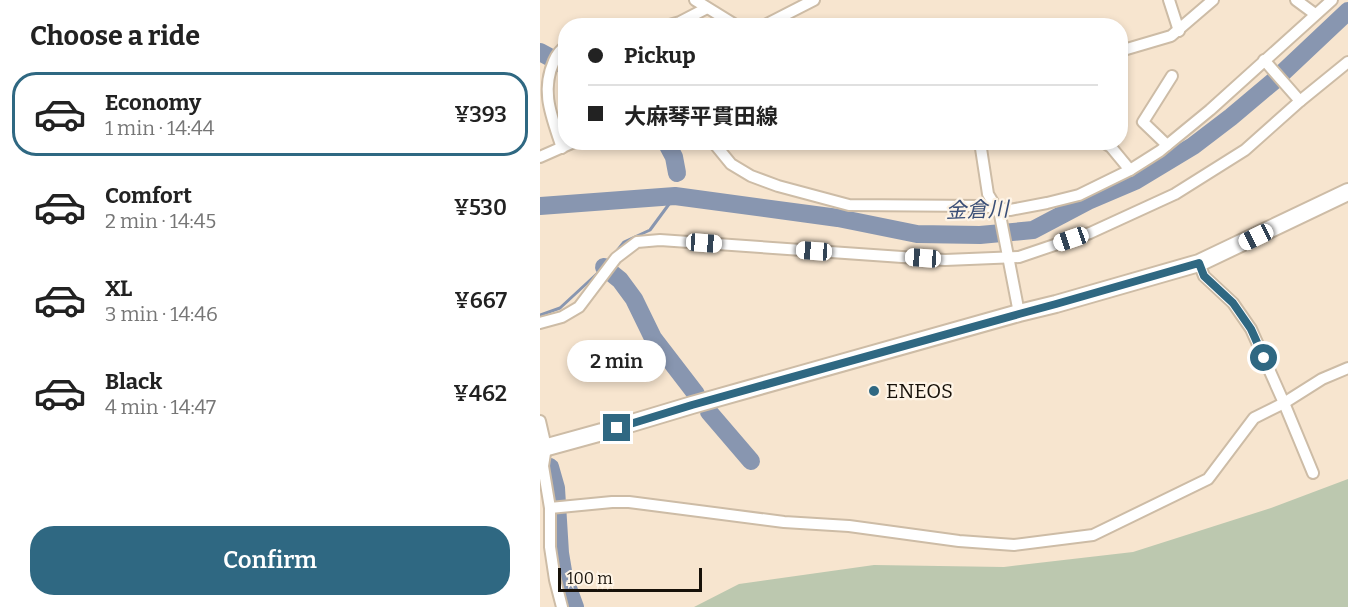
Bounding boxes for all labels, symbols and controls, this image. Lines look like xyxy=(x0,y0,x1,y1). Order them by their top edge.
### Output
text: Choose a ride xyxy=(30,20,200,52)
text: Pickup xyxy=(624,42,696,69)
icon: car xyxy=(33,87,87,141)
text: Economy xyxy=(105,89,201,116)
text: ¥393 xyxy=(454,101,507,128)
text: 大麻琴平貫田線 xyxy=(624,103,778,130)
text: 1 min · 14:44 xyxy=(105,116,215,140)
icon: car xyxy=(33,180,87,234)
text: Comfort xyxy=(105,182,192,209)
text: ¥530 xyxy=(454,194,507,221)
water label: 金倉川 xyxy=(945,196,1011,224)
text: 2 min · 14:45 xyxy=(105,209,216,233)
car xyxy=(1236,221,1276,253)
car xyxy=(1051,225,1091,253)
car xyxy=(685,233,723,253)
car xyxy=(795,241,833,261)
car xyxy=(904,248,942,268)
icon: car xyxy=(33,273,87,327)
text: XL xyxy=(105,275,132,302)
text: ¥667 xyxy=(454,287,507,314)
text: 3 min · 14:46 xyxy=(105,302,218,326)
callout: 2 min xyxy=(568,341,667,383)
route start xyxy=(1250,344,1277,371)
text: 2 min xyxy=(590,349,643,373)
icon: car xyxy=(33,366,87,420)
text: Black xyxy=(105,368,162,395)
place label: ENEOS xyxy=(886,379,953,403)
text: ¥462 xyxy=(453,380,507,407)
marker: ENEOS xyxy=(867,384,881,398)
text: 4 min · 14:47 xyxy=(105,395,216,419)
route end xyxy=(603,414,630,441)
button: Confirm xyxy=(30,526,510,595)
scale bar xyxy=(558,565,702,592)
text: 100 m xyxy=(567,569,612,588)

